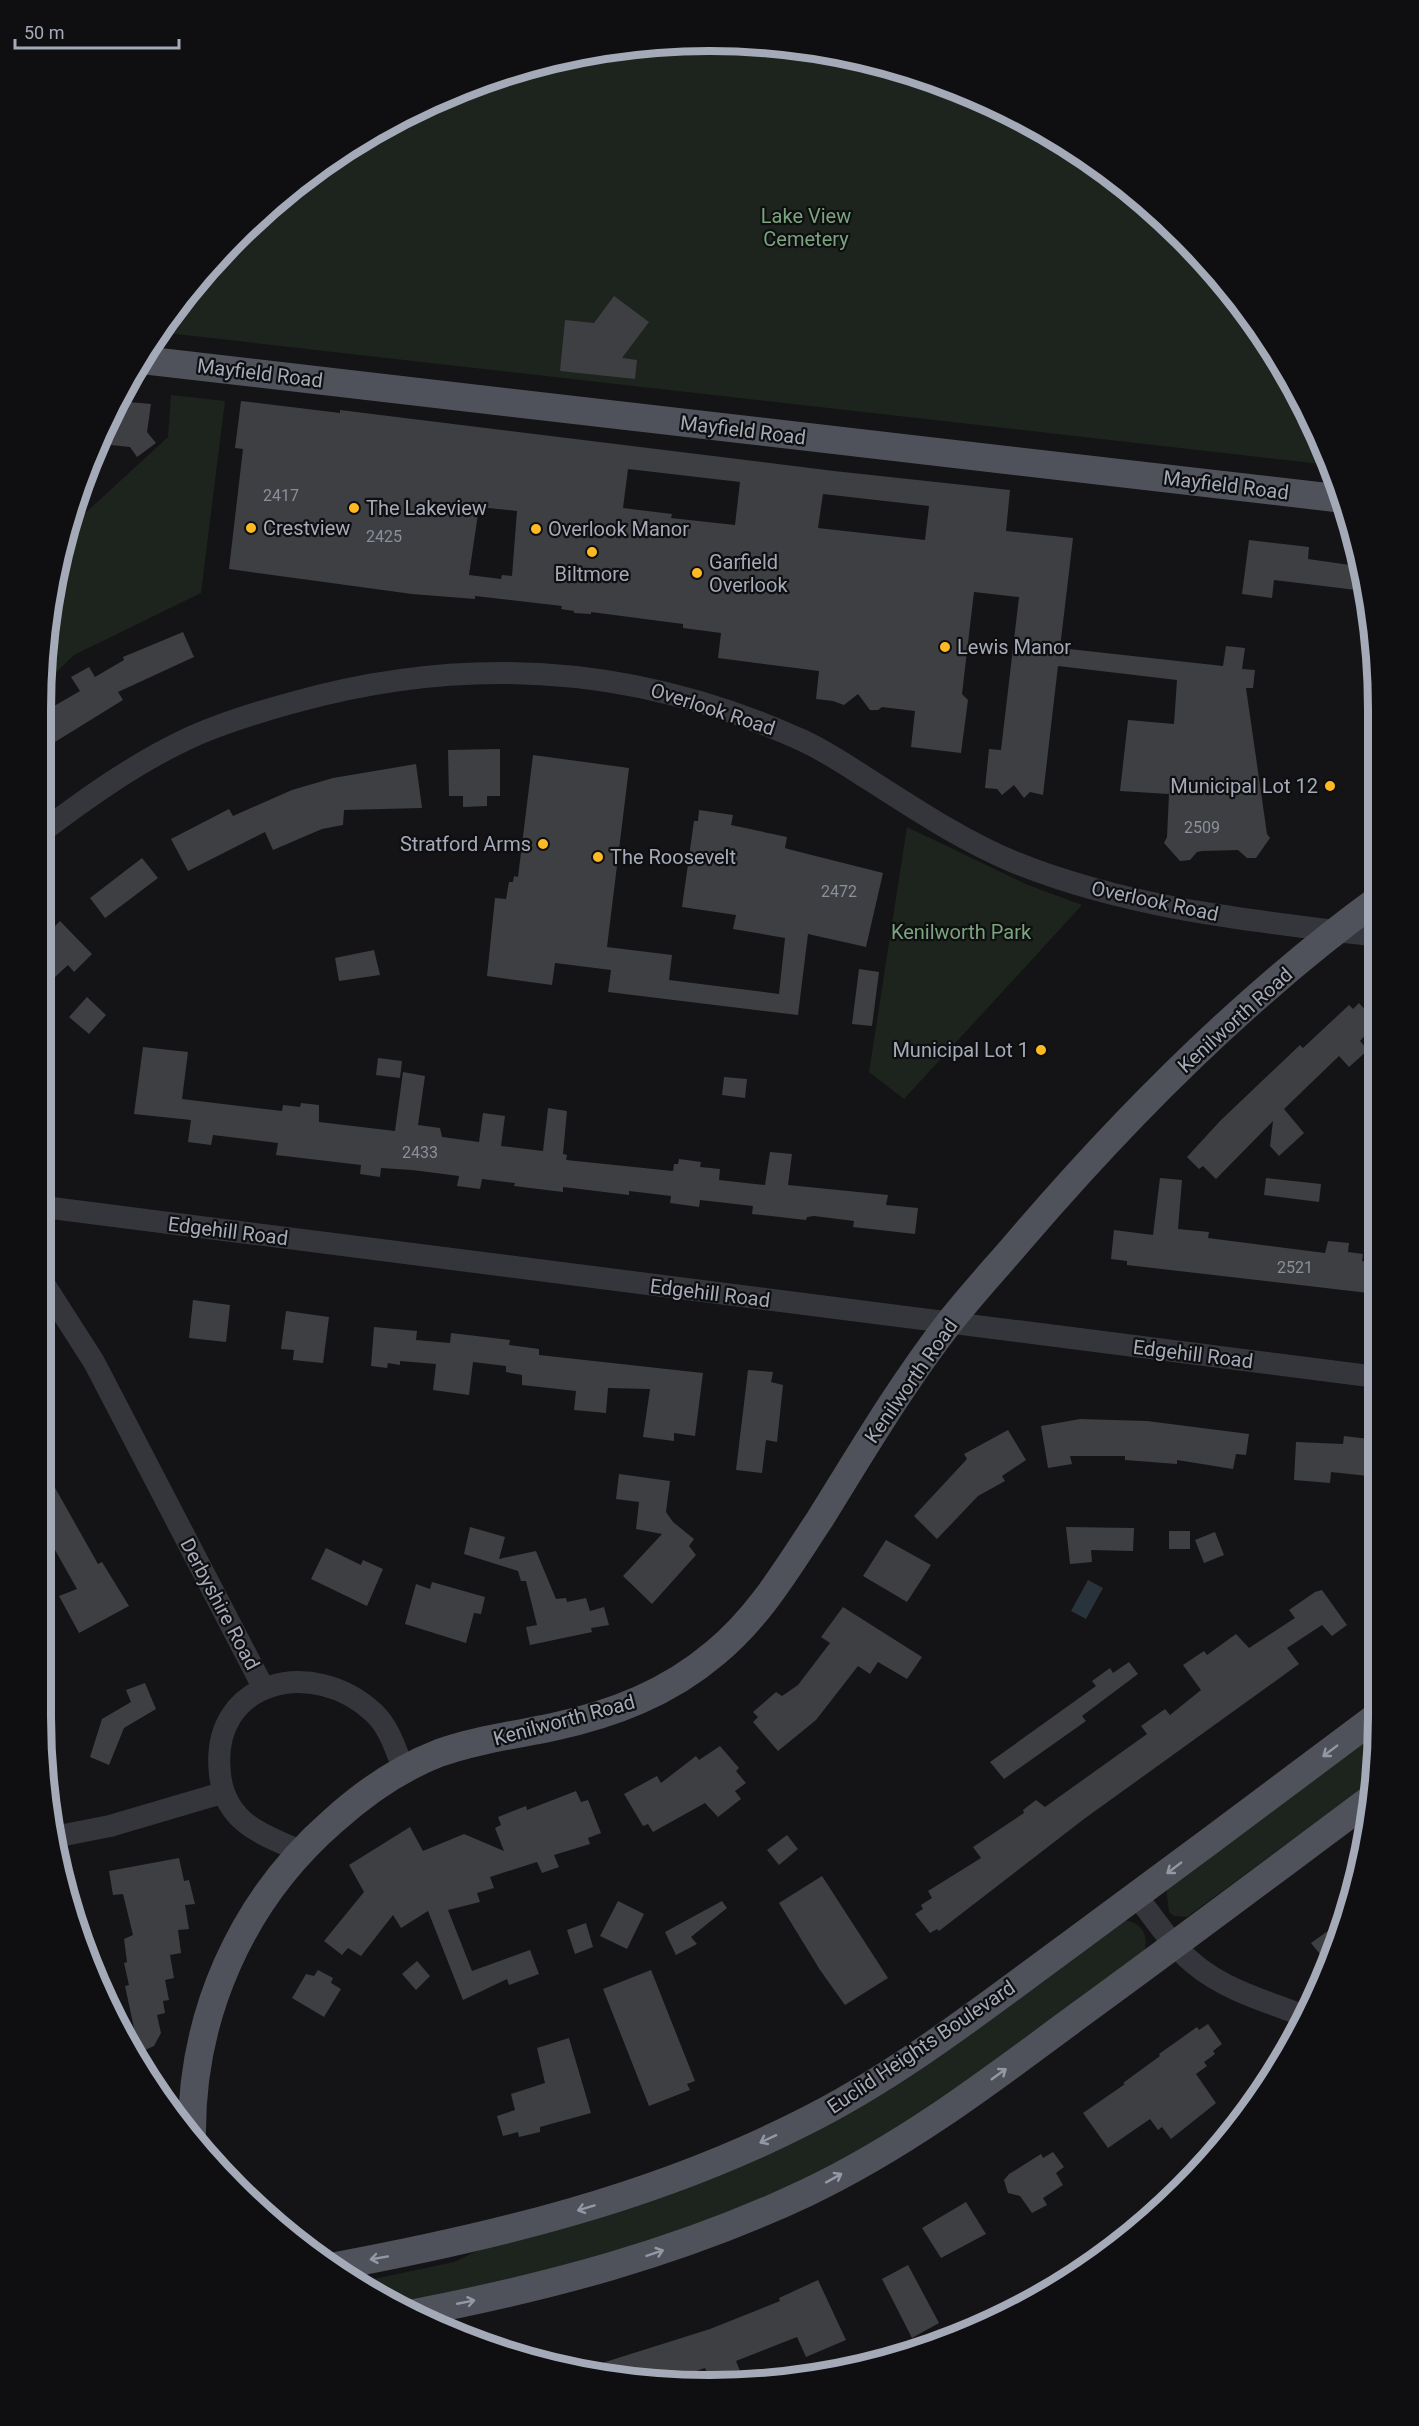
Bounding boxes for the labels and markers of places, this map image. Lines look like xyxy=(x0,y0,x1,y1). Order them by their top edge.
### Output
place label: The Lakeview xyxy=(366,496,487,520)
marker: The Lakeview xyxy=(347,501,361,515)
place label: Crestview xyxy=(263,516,350,540)
place label: Overlook Manor xyxy=(548,517,689,541)
marker: Crestview xyxy=(244,521,258,535)
marker: Overlook Manor xyxy=(529,522,543,536)
marker: Biltmore xyxy=(585,545,599,559)
place label: Garfield Overlook xyxy=(709,550,788,597)
place label: Biltmore xyxy=(555,562,629,586)
marker: Garfield Overlook xyxy=(690,566,704,580)
place label: Lewis Manor xyxy=(957,635,1071,659)
marker: Lewis Manor xyxy=(938,640,952,654)
place label: Municipal Lot 12 xyxy=(1170,774,1318,798)
marker: Municipal Lot 12 xyxy=(1323,779,1337,793)
place label: Stratford Arms xyxy=(400,832,531,856)
marker: Stratford Arms xyxy=(536,837,550,851)
place label: The Roosevelt xyxy=(610,845,736,869)
marker: The Roosevelt xyxy=(591,850,605,864)
place label: Municipal Lot 1 xyxy=(892,1038,1029,1062)
marker: Municipal Lot 1 xyxy=(1034,1043,1048,1057)

